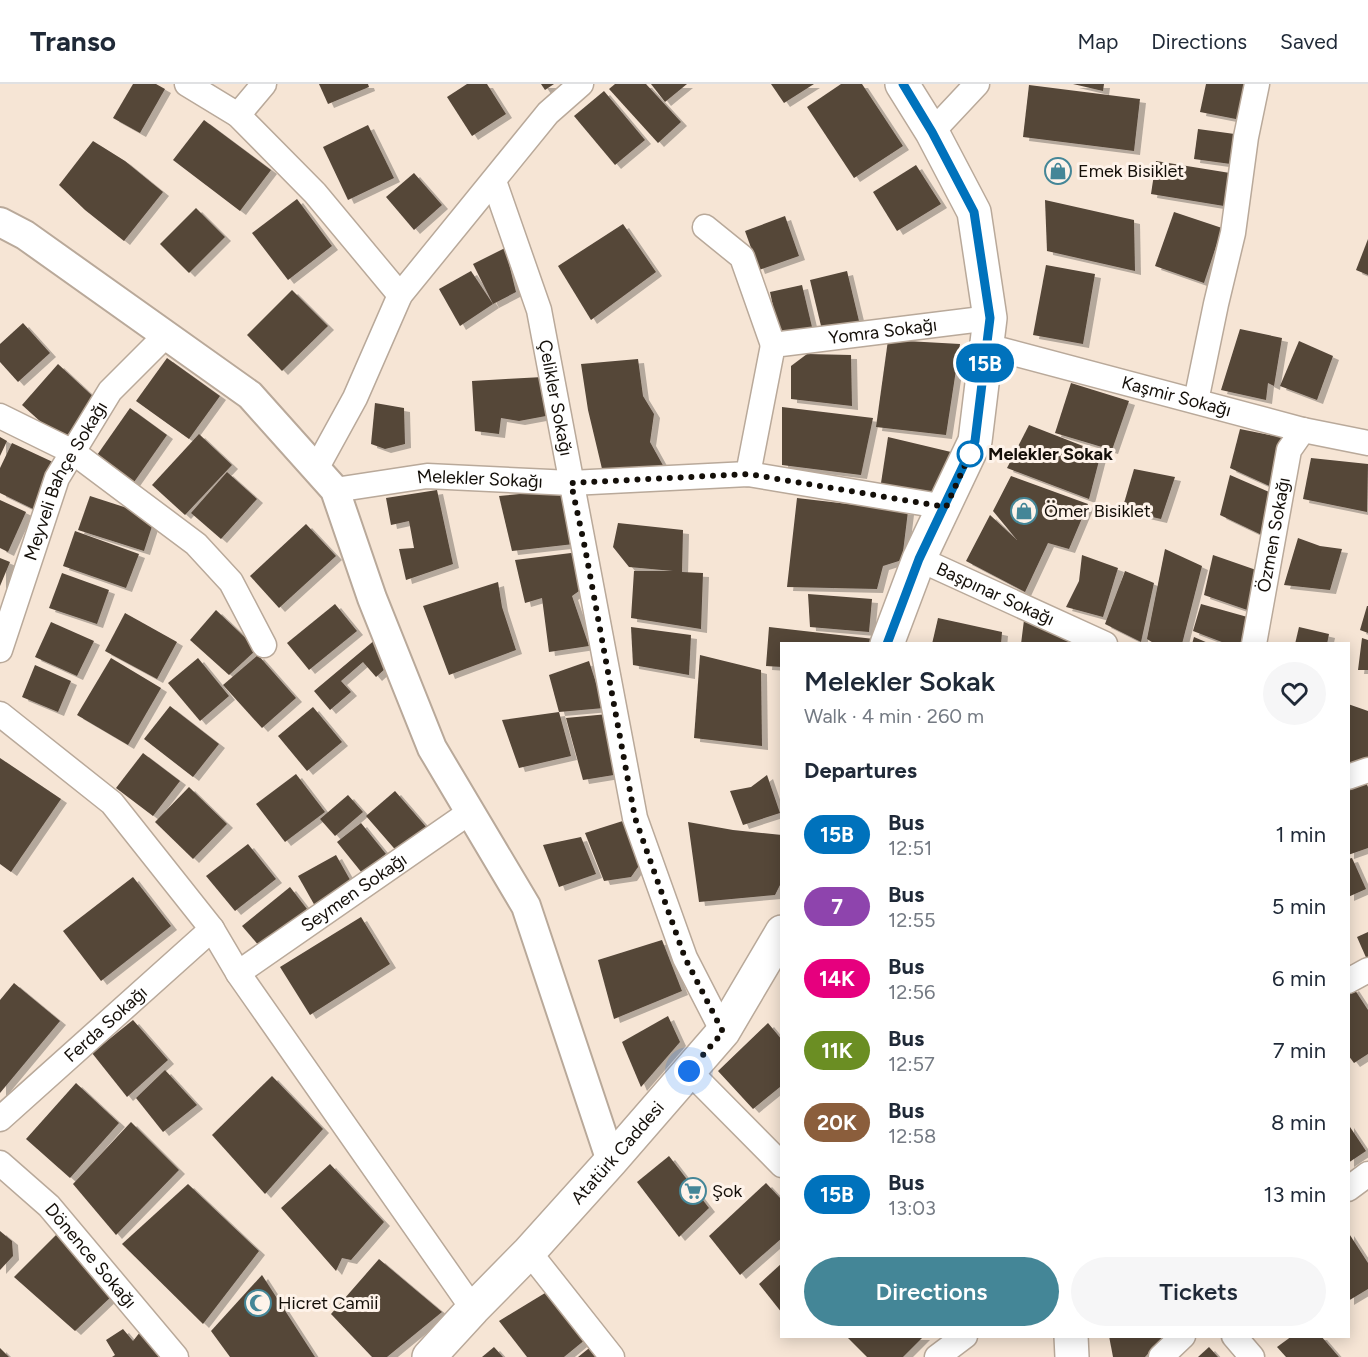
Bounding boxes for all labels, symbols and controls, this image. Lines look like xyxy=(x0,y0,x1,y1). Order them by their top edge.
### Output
text: Transo xyxy=(30,24,116,58)
text: Map xyxy=(1077,29,1118,54)
text: Directions xyxy=(1151,29,1247,54)
text: Saved xyxy=(1280,29,1338,54)
shop icon: Emek Bisiklet xyxy=(1043,156,1073,186)
place label: Emek Bisiklet xyxy=(1078,160,1184,182)
street label: Yomra Sokağı xyxy=(827,314,938,349)
street label: Çelikler Sokağı xyxy=(534,338,577,458)
line badge: 15B xyxy=(950,344,1020,382)
text: 15B xyxy=(968,351,1002,376)
street label: Kaşmir Sokağı xyxy=(1119,371,1234,421)
street label: Meyveli Bahçe Sokağı xyxy=(19,397,112,563)
marker: Melekler Sokak xyxy=(957,441,983,467)
place label: Melekler Sokak xyxy=(988,443,1113,465)
street label: Melekler Sokağı xyxy=(415,464,543,493)
street label: Özmen Sokağı xyxy=(1253,475,1295,594)
shop icon: Ömer Bisiklet xyxy=(1009,496,1039,526)
place label: Ömer Bisiklet xyxy=(1044,500,1151,522)
street label: Başpınar Sokağı xyxy=(933,557,1058,630)
button: heart xyxy=(1263,662,1326,725)
text: Melekler Sokak xyxy=(804,664,995,698)
text: Walk · 4 min · 260 m xyxy=(804,704,984,728)
text: Departures xyxy=(804,757,917,784)
text: Bus xyxy=(888,809,924,836)
text: 1 min xyxy=(1275,821,1326,848)
text: 15B xyxy=(820,822,854,847)
text: 12:51 xyxy=(888,836,932,860)
street label: Seymen Sokağı xyxy=(297,848,411,937)
text: Bus xyxy=(888,881,924,908)
text: 5 min xyxy=(1272,893,1326,920)
text: 7 xyxy=(831,894,843,919)
text: 12:55 xyxy=(888,908,936,932)
text: Bus xyxy=(888,953,924,980)
text: 6 min xyxy=(1272,965,1326,992)
text: 14K xyxy=(819,966,855,991)
text: 12:56 xyxy=(888,980,935,1004)
street label: Ferda Sokağı xyxy=(60,981,152,1067)
text: Bus xyxy=(888,1025,924,1052)
text: 7 min xyxy=(1273,1037,1326,1064)
text: 11K xyxy=(821,1038,853,1063)
text: 12:57 xyxy=(888,1052,935,1076)
your location xyxy=(674,1056,704,1086)
street label: Atatürk Caddesi xyxy=(566,1097,669,1209)
text: Bus xyxy=(888,1097,924,1124)
text: 8 min xyxy=(1271,1109,1326,1136)
text: 20K xyxy=(817,1110,857,1135)
text: 12:58 xyxy=(888,1124,936,1148)
text: Bus xyxy=(888,1169,924,1196)
supermarket icon: Şok xyxy=(678,1176,708,1206)
place label: Şok xyxy=(712,1180,742,1202)
text: 13 min xyxy=(1263,1181,1326,1208)
text: 15B xyxy=(820,1182,854,1207)
text: 13:03 xyxy=(888,1196,936,1220)
street label: Dönence Sokağı xyxy=(40,1198,141,1313)
button: Directions xyxy=(804,1257,1059,1326)
button: Tickets xyxy=(1071,1257,1326,1326)
mosque icon: Hicret Camii xyxy=(243,1288,273,1318)
place label: Hicret Camii xyxy=(278,1292,378,1314)

